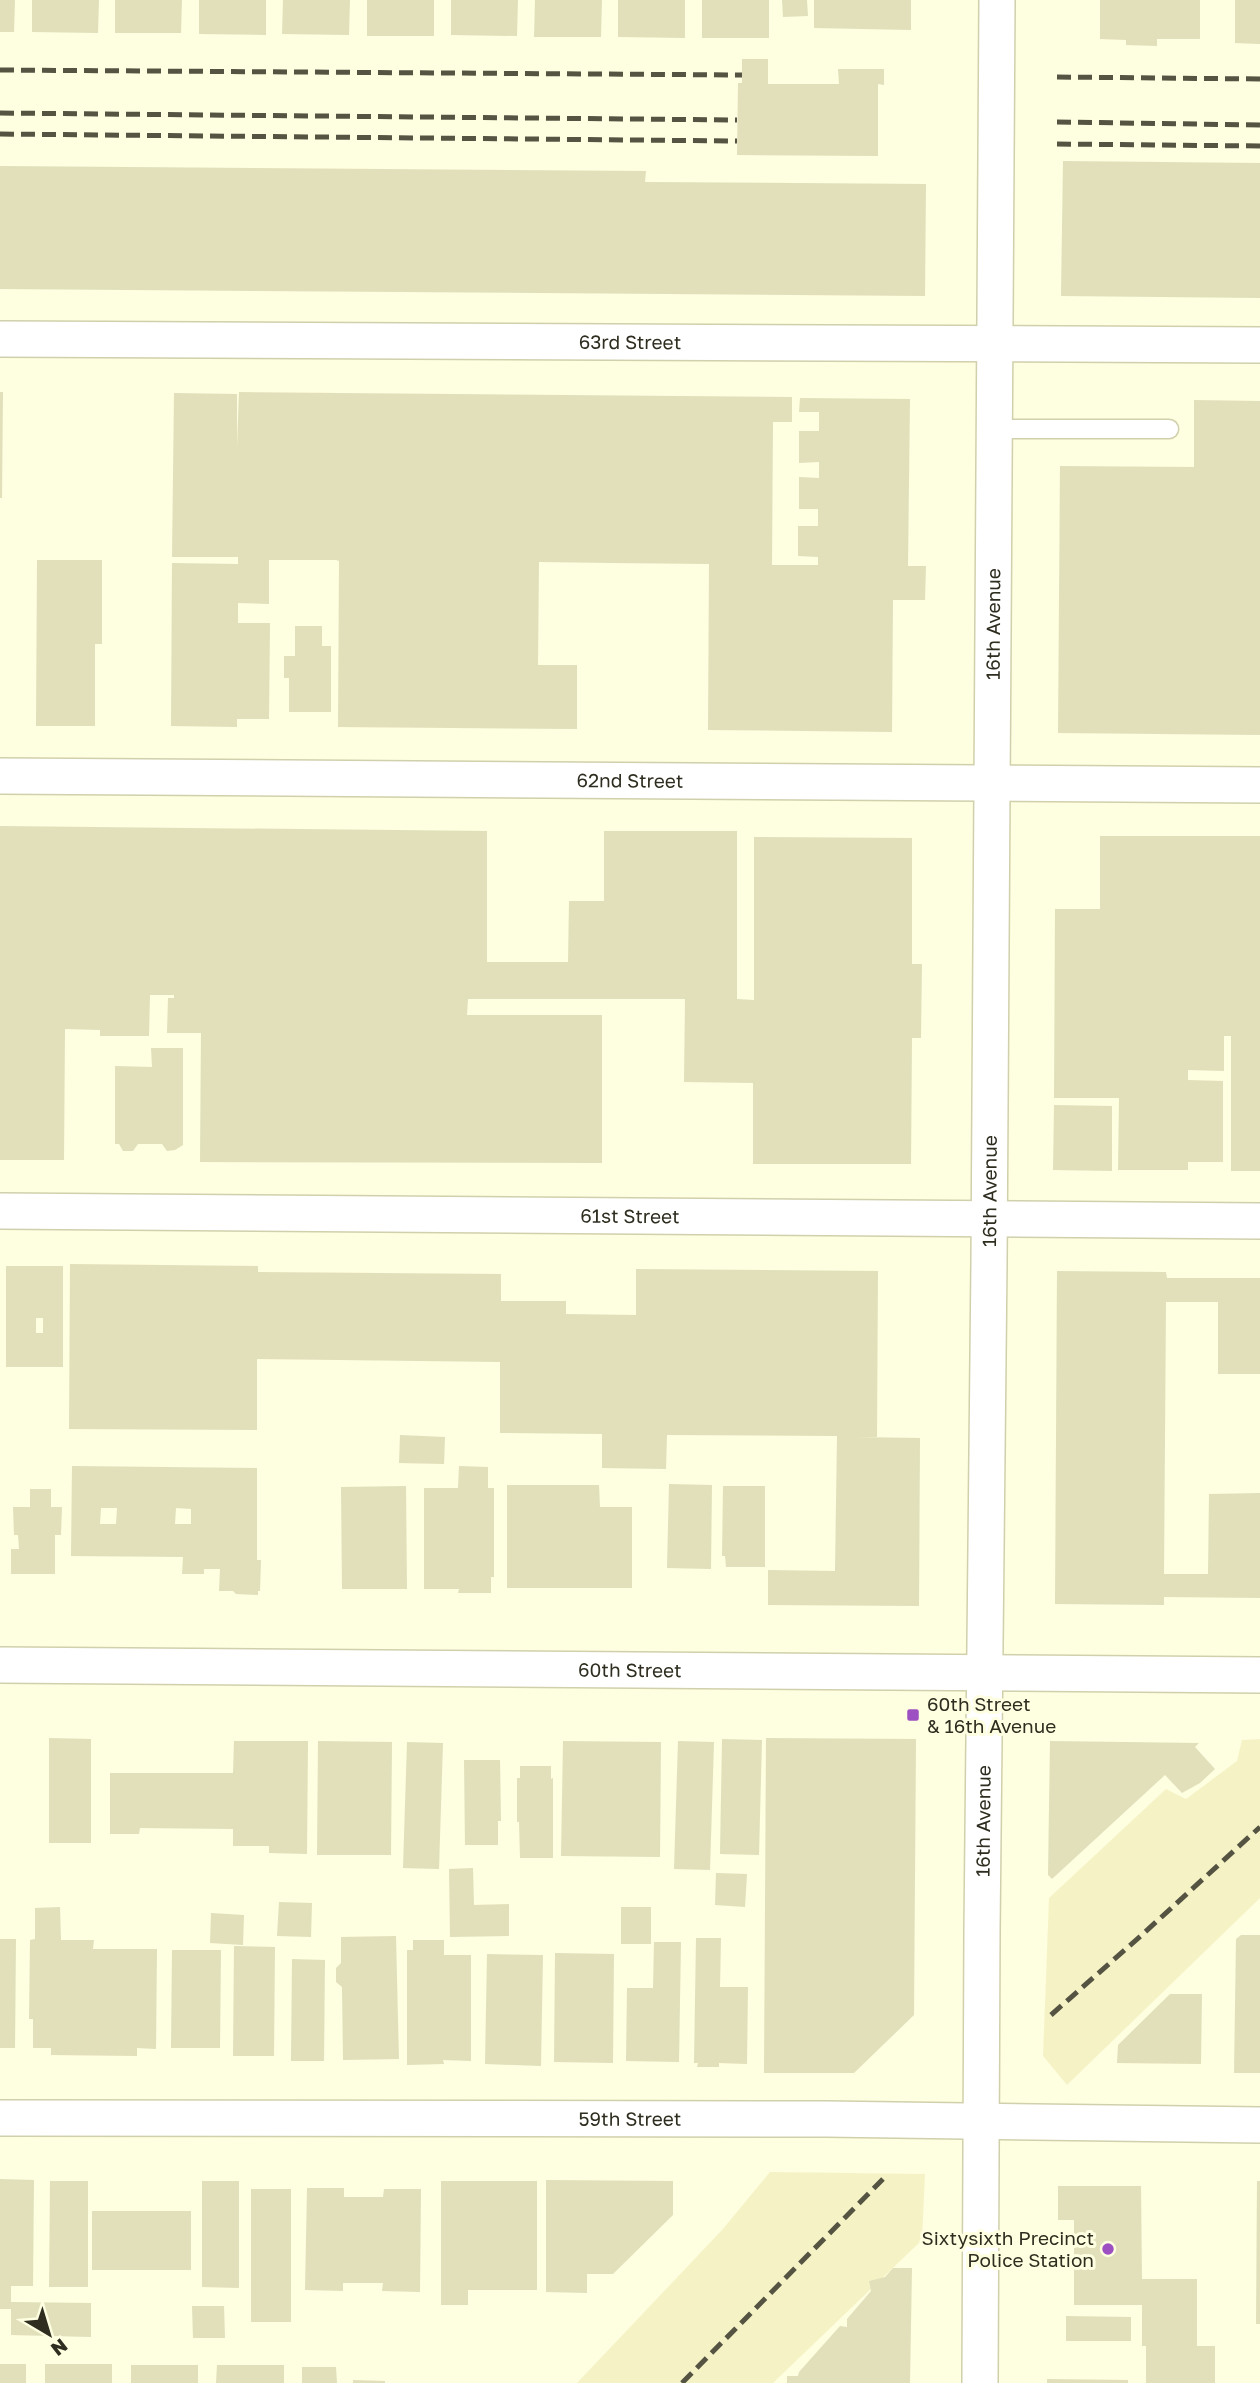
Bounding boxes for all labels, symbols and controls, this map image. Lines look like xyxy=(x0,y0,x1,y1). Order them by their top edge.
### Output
street label: 63rd Street xyxy=(579,330,681,353)
street label: 16th Avenue xyxy=(981,568,1004,680)
street label: 62nd Street xyxy=(576,768,684,792)
street label: 16th Avenue xyxy=(977,1135,1001,1247)
street label: 61st Street xyxy=(580,1204,680,1227)
street label: 60th Street xyxy=(578,1658,682,1681)
place label: 60th Street & 16th Avenue xyxy=(927,1692,1056,1737)
marker: 60th Street & 16th Avenue xyxy=(905,1707,921,1723)
street label: 16th Avenue xyxy=(971,1765,995,1877)
street label: 59th Street xyxy=(579,2107,681,2130)
place label: Sixtysixth Precinct Police Station xyxy=(921,2226,1094,2271)
marker: Sixtysixth Precinct Police Station xyxy=(1100,2241,1116,2257)
north arrow xyxy=(14,2299,84,2369)
text: N xyxy=(47,2334,73,2361)

